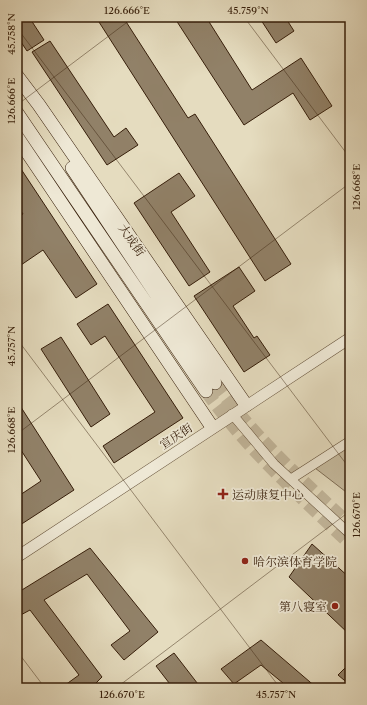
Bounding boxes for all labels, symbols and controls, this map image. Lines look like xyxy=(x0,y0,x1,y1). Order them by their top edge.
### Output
text: 126.666°E xyxy=(104,4,150,17)
text: 45.759°N xyxy=(227,4,269,17)
text: 45.758°N xyxy=(5,13,18,55)
text: 126.666°E xyxy=(5,78,18,124)
text: 126.668°E xyxy=(350,164,363,210)
street label: 大成街 xyxy=(116,221,149,260)
text: 45.757°N xyxy=(5,326,18,366)
text: 126.668°E xyxy=(5,407,18,453)
street label: 宣庆街 xyxy=(157,419,196,452)
place label: 运动康复中心 xyxy=(232,487,304,502)
marker: 运动康复中心 xyxy=(217,488,229,500)
text: 126.670°E xyxy=(350,492,363,538)
place label: 哈尔滨体育学院 xyxy=(253,554,337,569)
marker: 哈尔滨体育学院 xyxy=(240,556,250,566)
place label: 第八寝室 xyxy=(279,599,327,614)
marker: 第八寝室 xyxy=(330,601,340,611)
text: 126.670°E xyxy=(99,688,145,701)
text: 45.757°N xyxy=(256,688,296,701)

